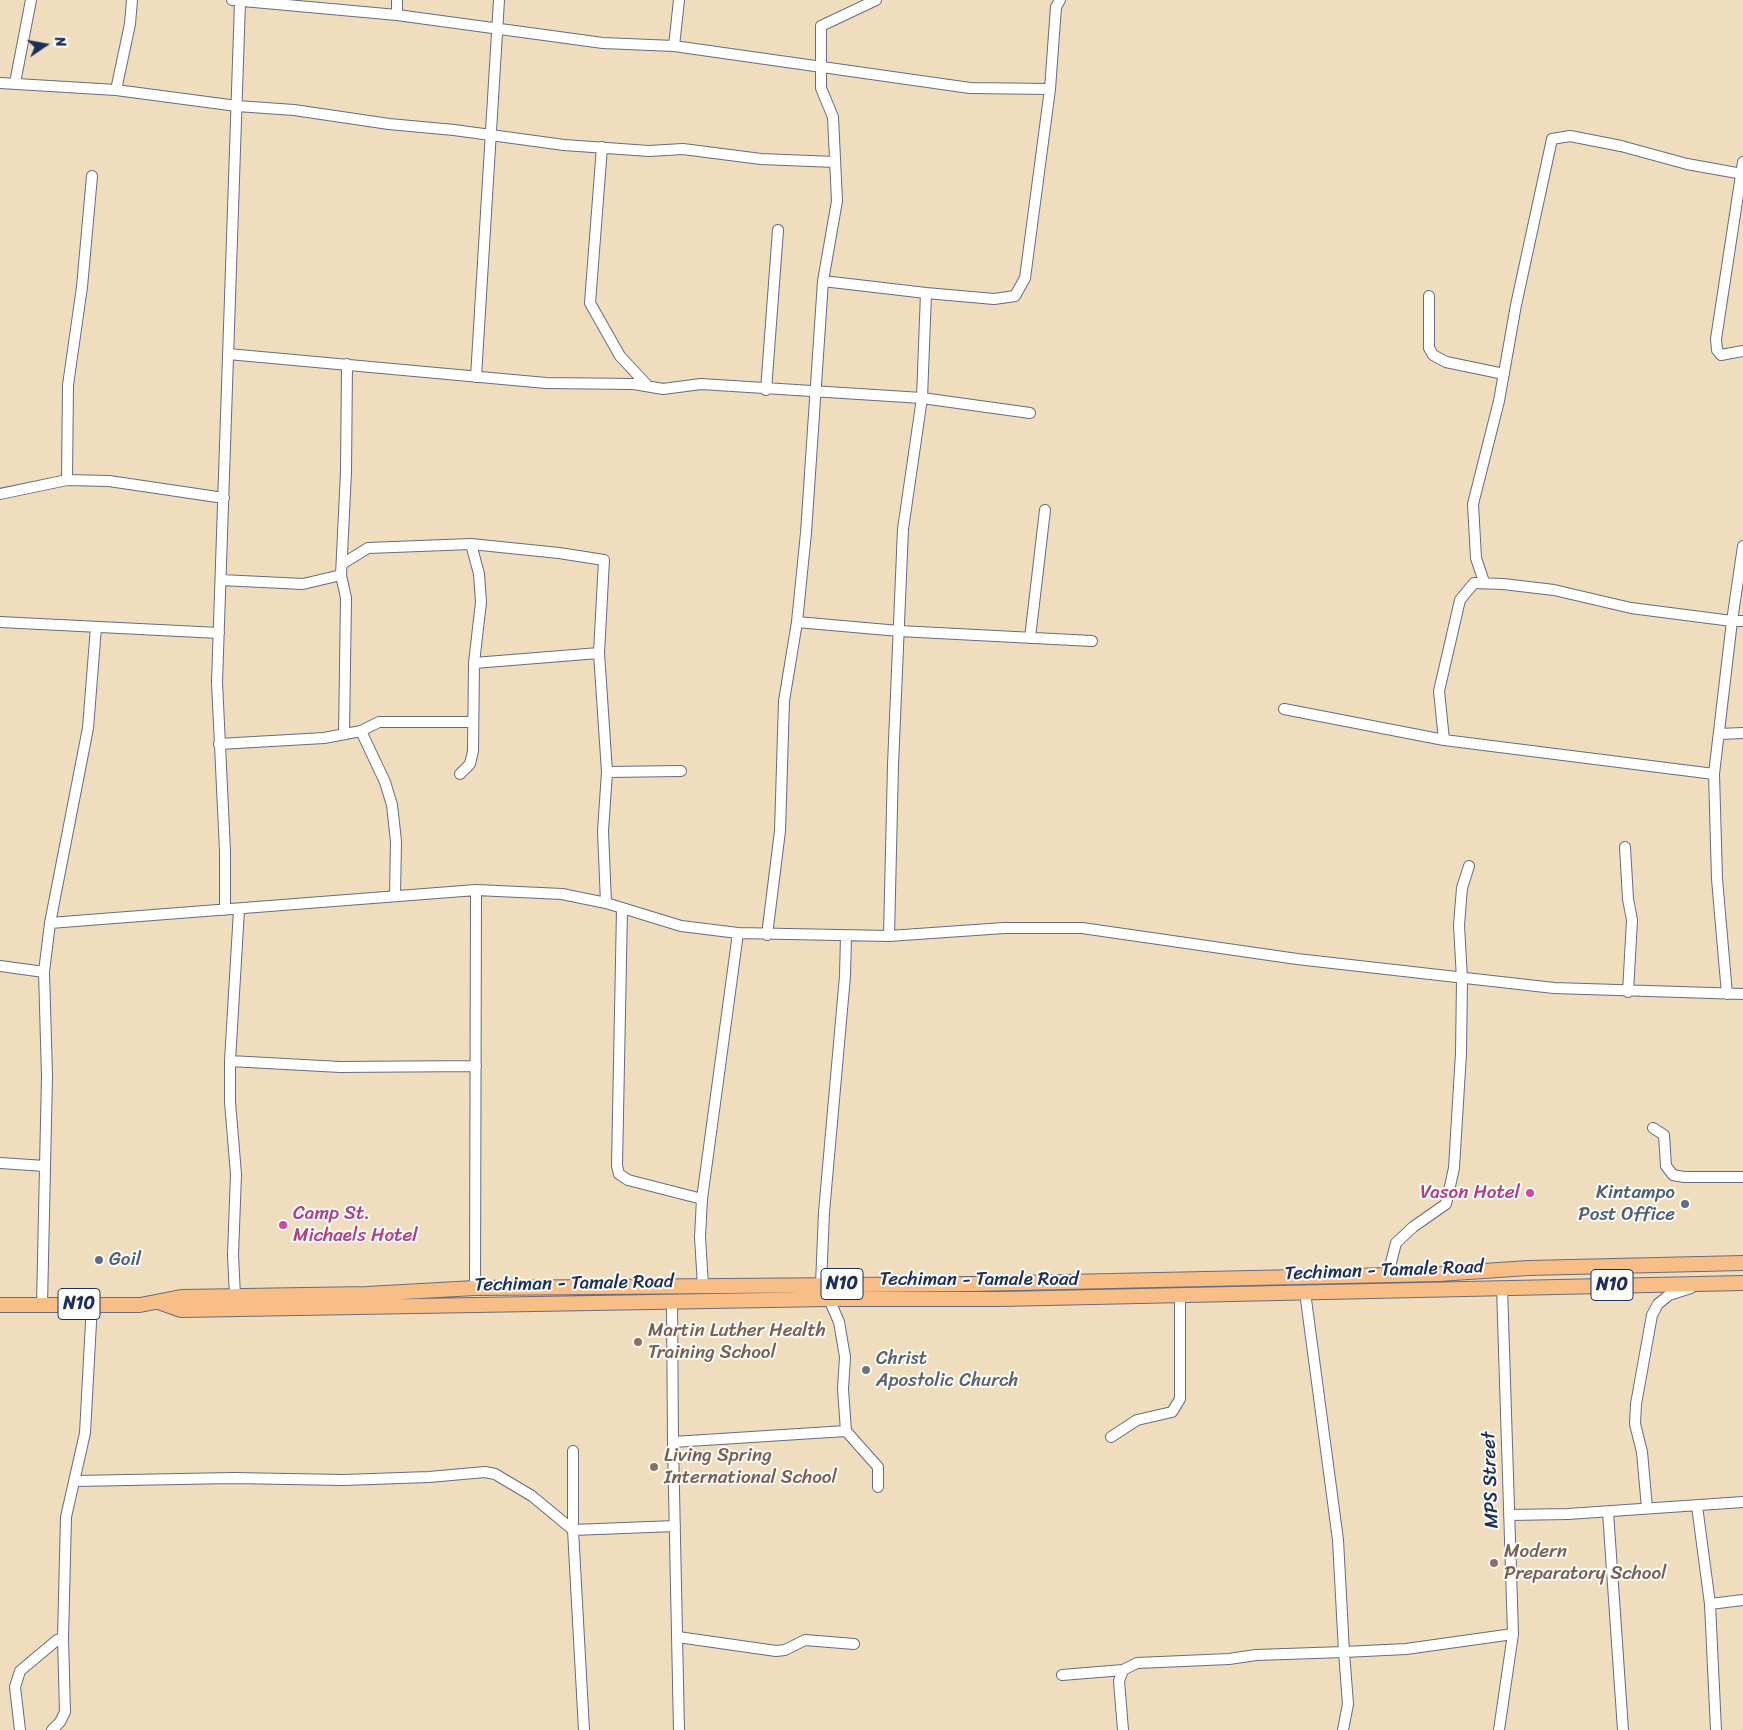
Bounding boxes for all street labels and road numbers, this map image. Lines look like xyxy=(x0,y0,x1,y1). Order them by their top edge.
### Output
street label: Techiman - Tamale Road xyxy=(1284,1256,1484,1286)
road number: N10 xyxy=(821,1268,863,1300)
street label: Techiman - Tamale Road xyxy=(879,1269,1079,1291)
road number: N10 xyxy=(1591,1270,1633,1300)
street label: Techiman - Tamale Road xyxy=(474,1271,674,1297)
road number: N10 xyxy=(58,1288,100,1320)
street label: MPS Street xyxy=(1478,1431,1504,1529)

